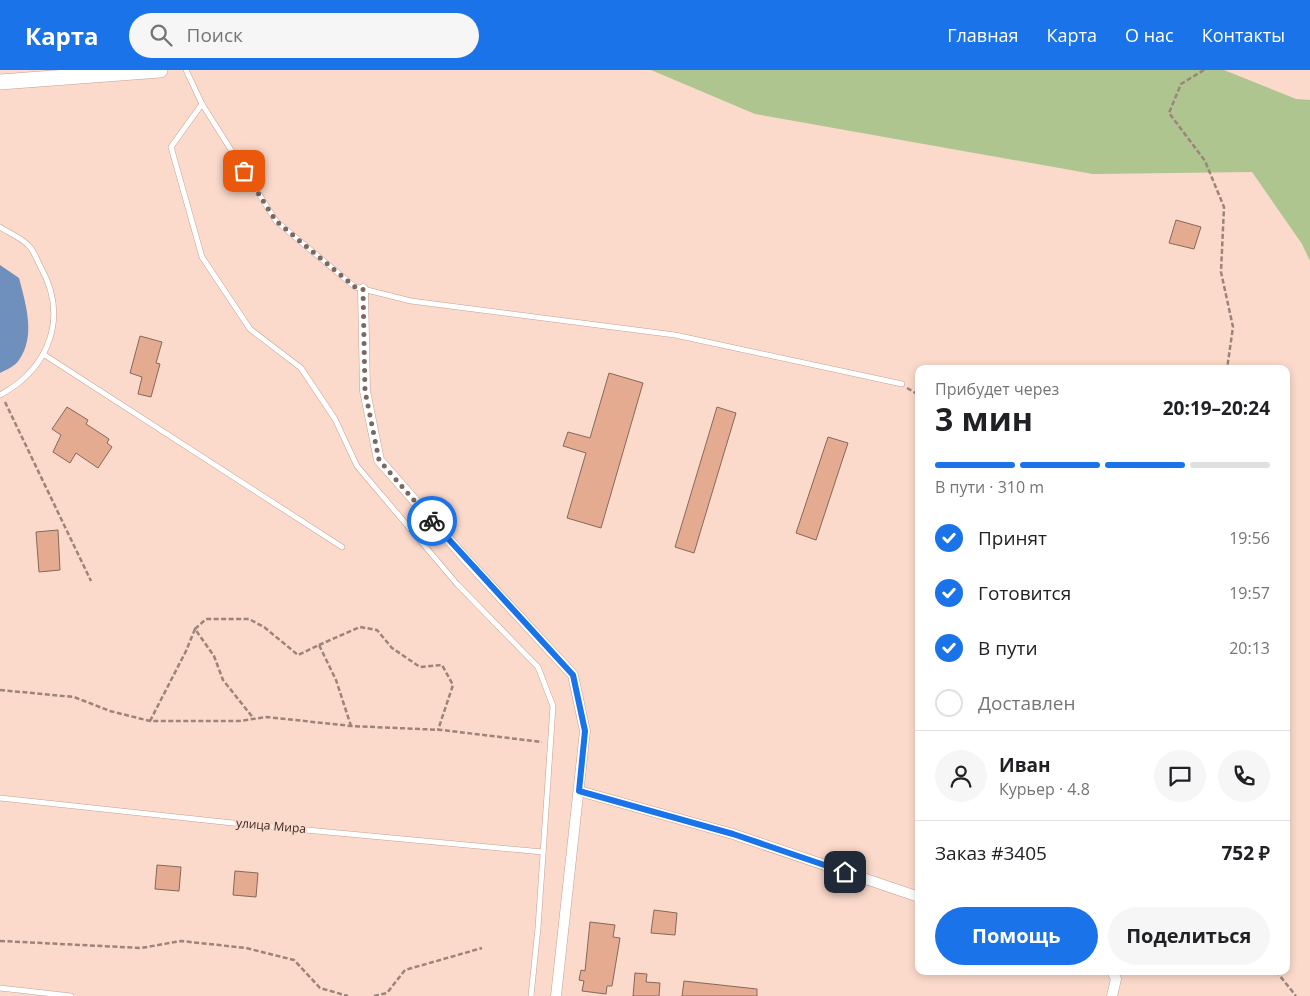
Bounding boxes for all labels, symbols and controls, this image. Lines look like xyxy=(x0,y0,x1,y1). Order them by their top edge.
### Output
search box xyxy=(129,13,479,58)
text: Карта xyxy=(25,19,99,52)
icon: search xyxy=(147,21,175,49)
text: Поиск xyxy=(187,22,243,48)
text: Главная xyxy=(947,23,1019,47)
text: Карта xyxy=(1047,23,1097,47)
text: О нас xyxy=(1125,23,1174,47)
text: Контакты xyxy=(1202,23,1285,47)
pin xyxy=(223,150,265,192)
icon: bag xyxy=(230,157,258,185)
text: Прибудет через xyxy=(935,378,1059,400)
text: 20:19–20:24 xyxy=(1163,395,1270,421)
text: 3 мин xyxy=(935,397,1033,440)
text: В пути · 310 m xyxy=(935,476,1044,498)
courier xyxy=(407,496,457,546)
icon: bike xyxy=(418,507,446,535)
icon: check xyxy=(935,524,963,552)
text: Принят xyxy=(978,525,1047,551)
text: 19:56 xyxy=(1229,527,1270,549)
icon: check xyxy=(935,579,963,607)
text: Готовится xyxy=(978,580,1071,606)
text: 19:57 xyxy=(1229,582,1270,604)
icon: check xyxy=(935,634,963,662)
text: В пути xyxy=(978,635,1038,661)
text: 20:13 xyxy=(1229,637,1270,659)
text: Доставлен xyxy=(978,690,1076,716)
button: person xyxy=(935,750,987,802)
button: chat xyxy=(1154,750,1206,802)
button: phone xyxy=(1218,750,1270,802)
text: Иван xyxy=(999,752,1051,778)
text: Курьер · 4.8 xyxy=(999,778,1090,800)
street label: улица Мира xyxy=(235,814,307,837)
text: Заказ #3405 xyxy=(935,840,1047,866)
text: 752 ₽ xyxy=(1221,840,1270,866)
pin xyxy=(824,851,866,893)
icon: home xyxy=(831,858,859,886)
button: Помощь xyxy=(935,907,1098,965)
button: Поделиться xyxy=(1108,907,1270,965)

